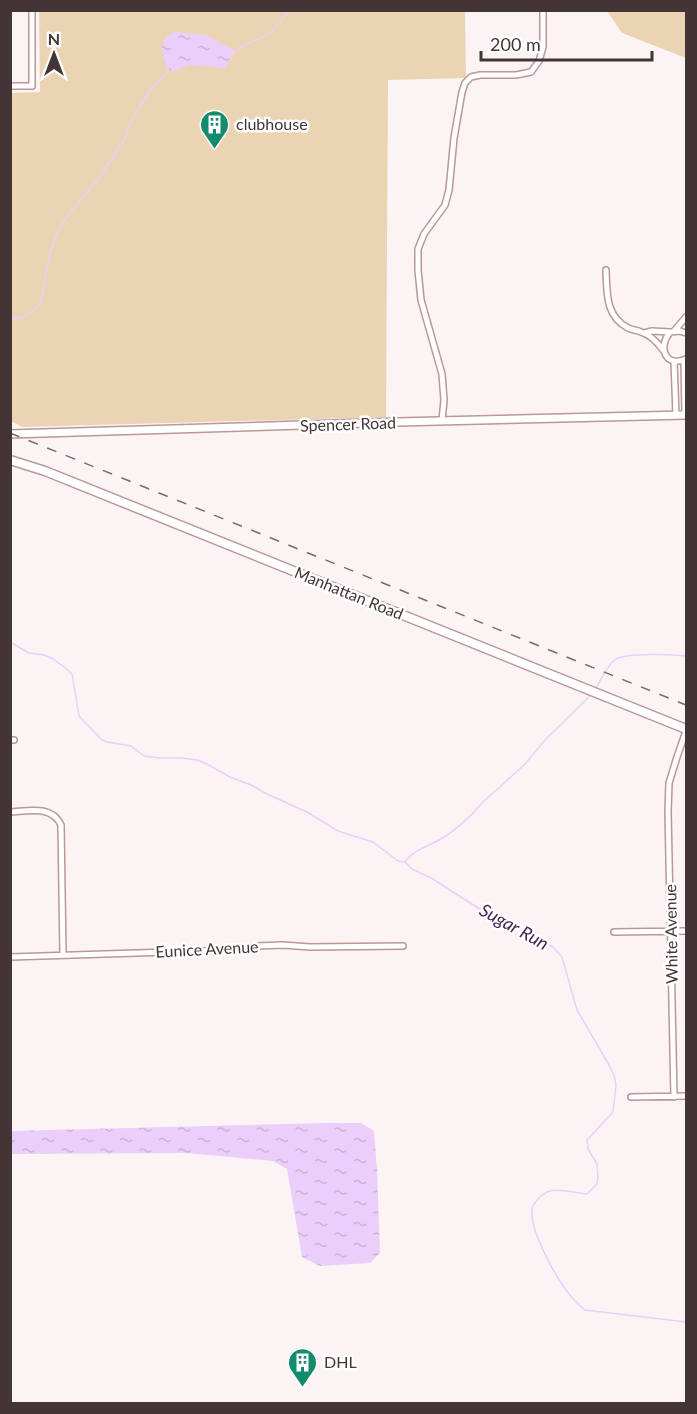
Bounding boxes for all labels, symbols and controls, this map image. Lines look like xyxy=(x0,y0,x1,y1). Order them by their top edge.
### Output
north arrow xyxy=(24,24,84,84)
scale bar xyxy=(481,24,652,62)
text: N xyxy=(48,29,60,48)
text: 200 m xyxy=(490,33,541,55)
building icon: clubhouse xyxy=(199,108,231,150)
place label: clubhouse xyxy=(236,114,308,133)
street label: Spencer Road xyxy=(300,412,396,435)
street label: Manhattan Road xyxy=(292,562,406,623)
street label: White Avenue xyxy=(660,884,681,984)
water label: Sugar Run xyxy=(476,898,553,954)
street label: Eunice Avenue xyxy=(155,936,259,961)
building icon: DHL xyxy=(287,1346,319,1388)
place label: DHL xyxy=(324,1352,357,1371)

